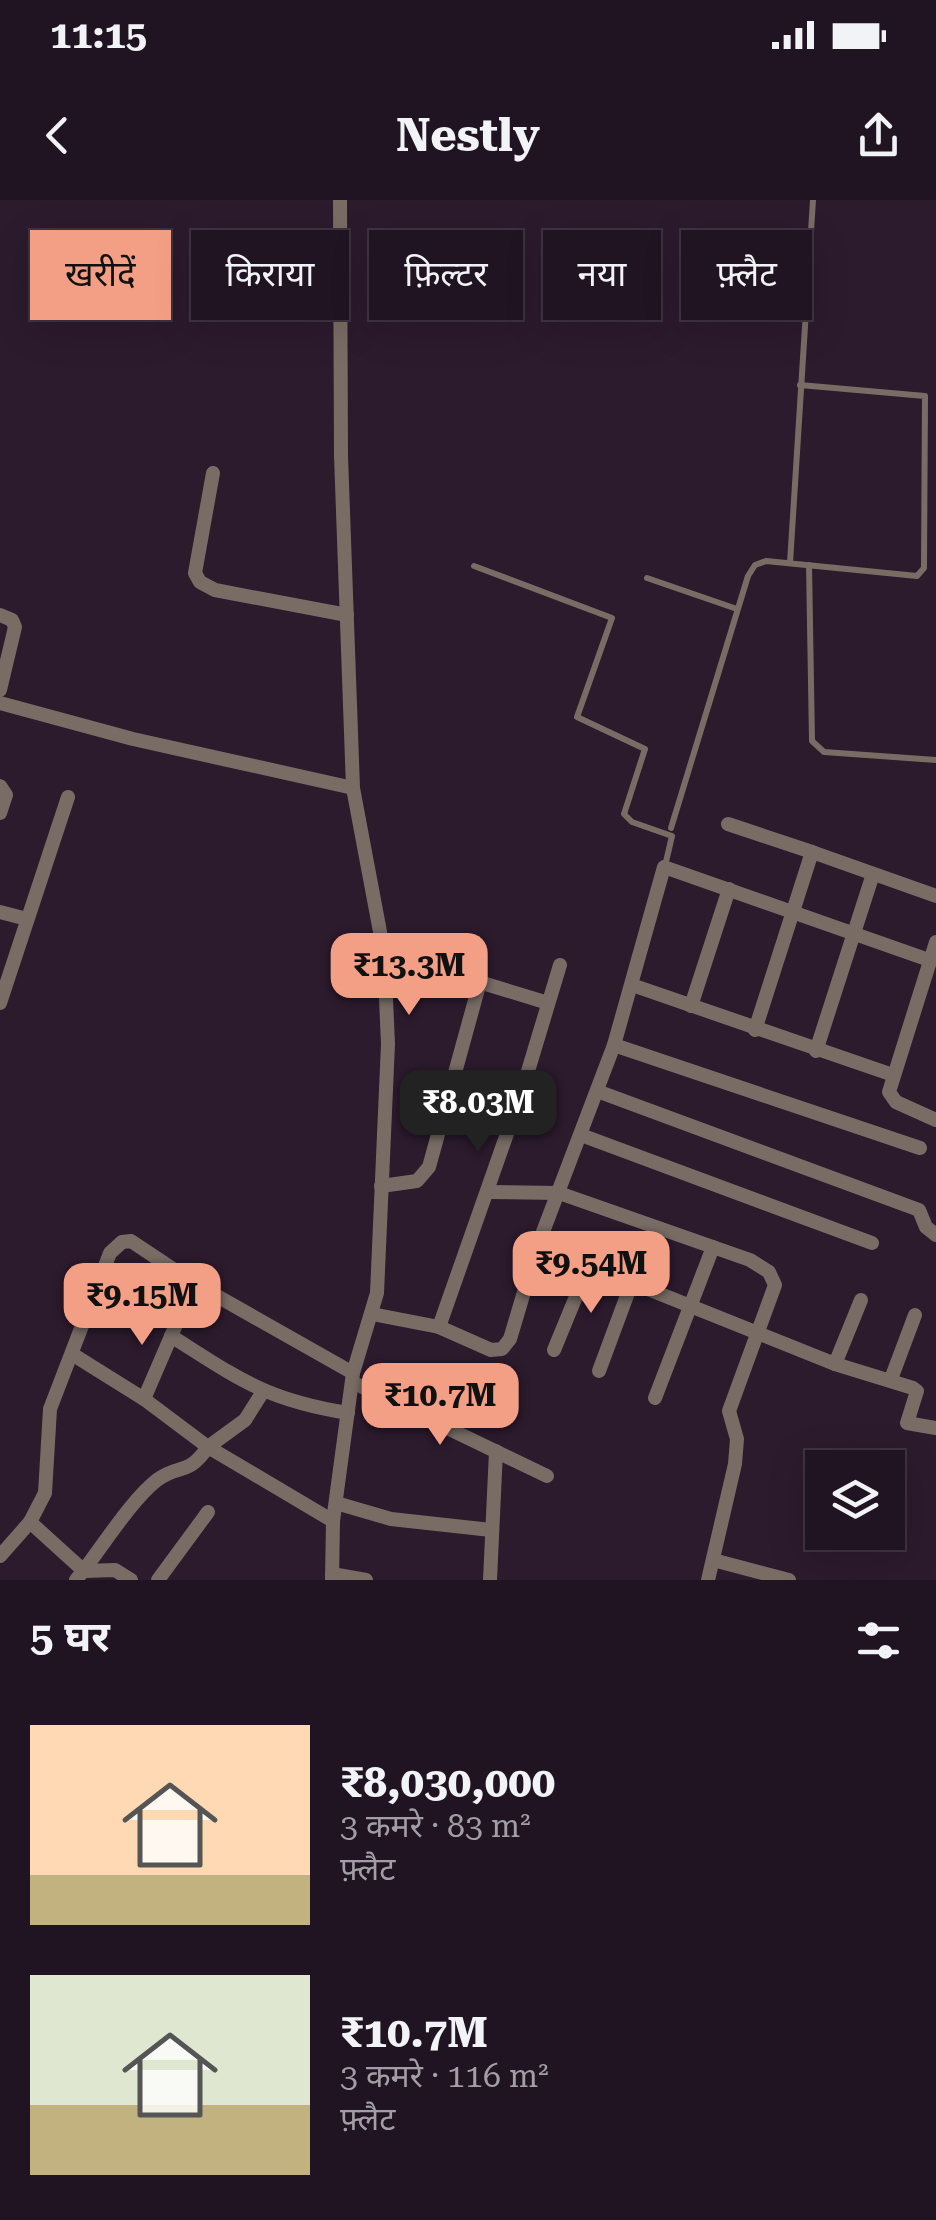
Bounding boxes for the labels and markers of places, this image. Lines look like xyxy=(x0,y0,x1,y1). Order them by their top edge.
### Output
pin: ₹13.3M xyxy=(328,933,490,1018)
pin: ₹8.03M xyxy=(397,1070,559,1155)
pin: ₹9.54M xyxy=(510,1231,672,1316)
pin: ₹9.15M xyxy=(61,1263,223,1348)
pin: ₹10.7M xyxy=(359,1363,521,1448)

